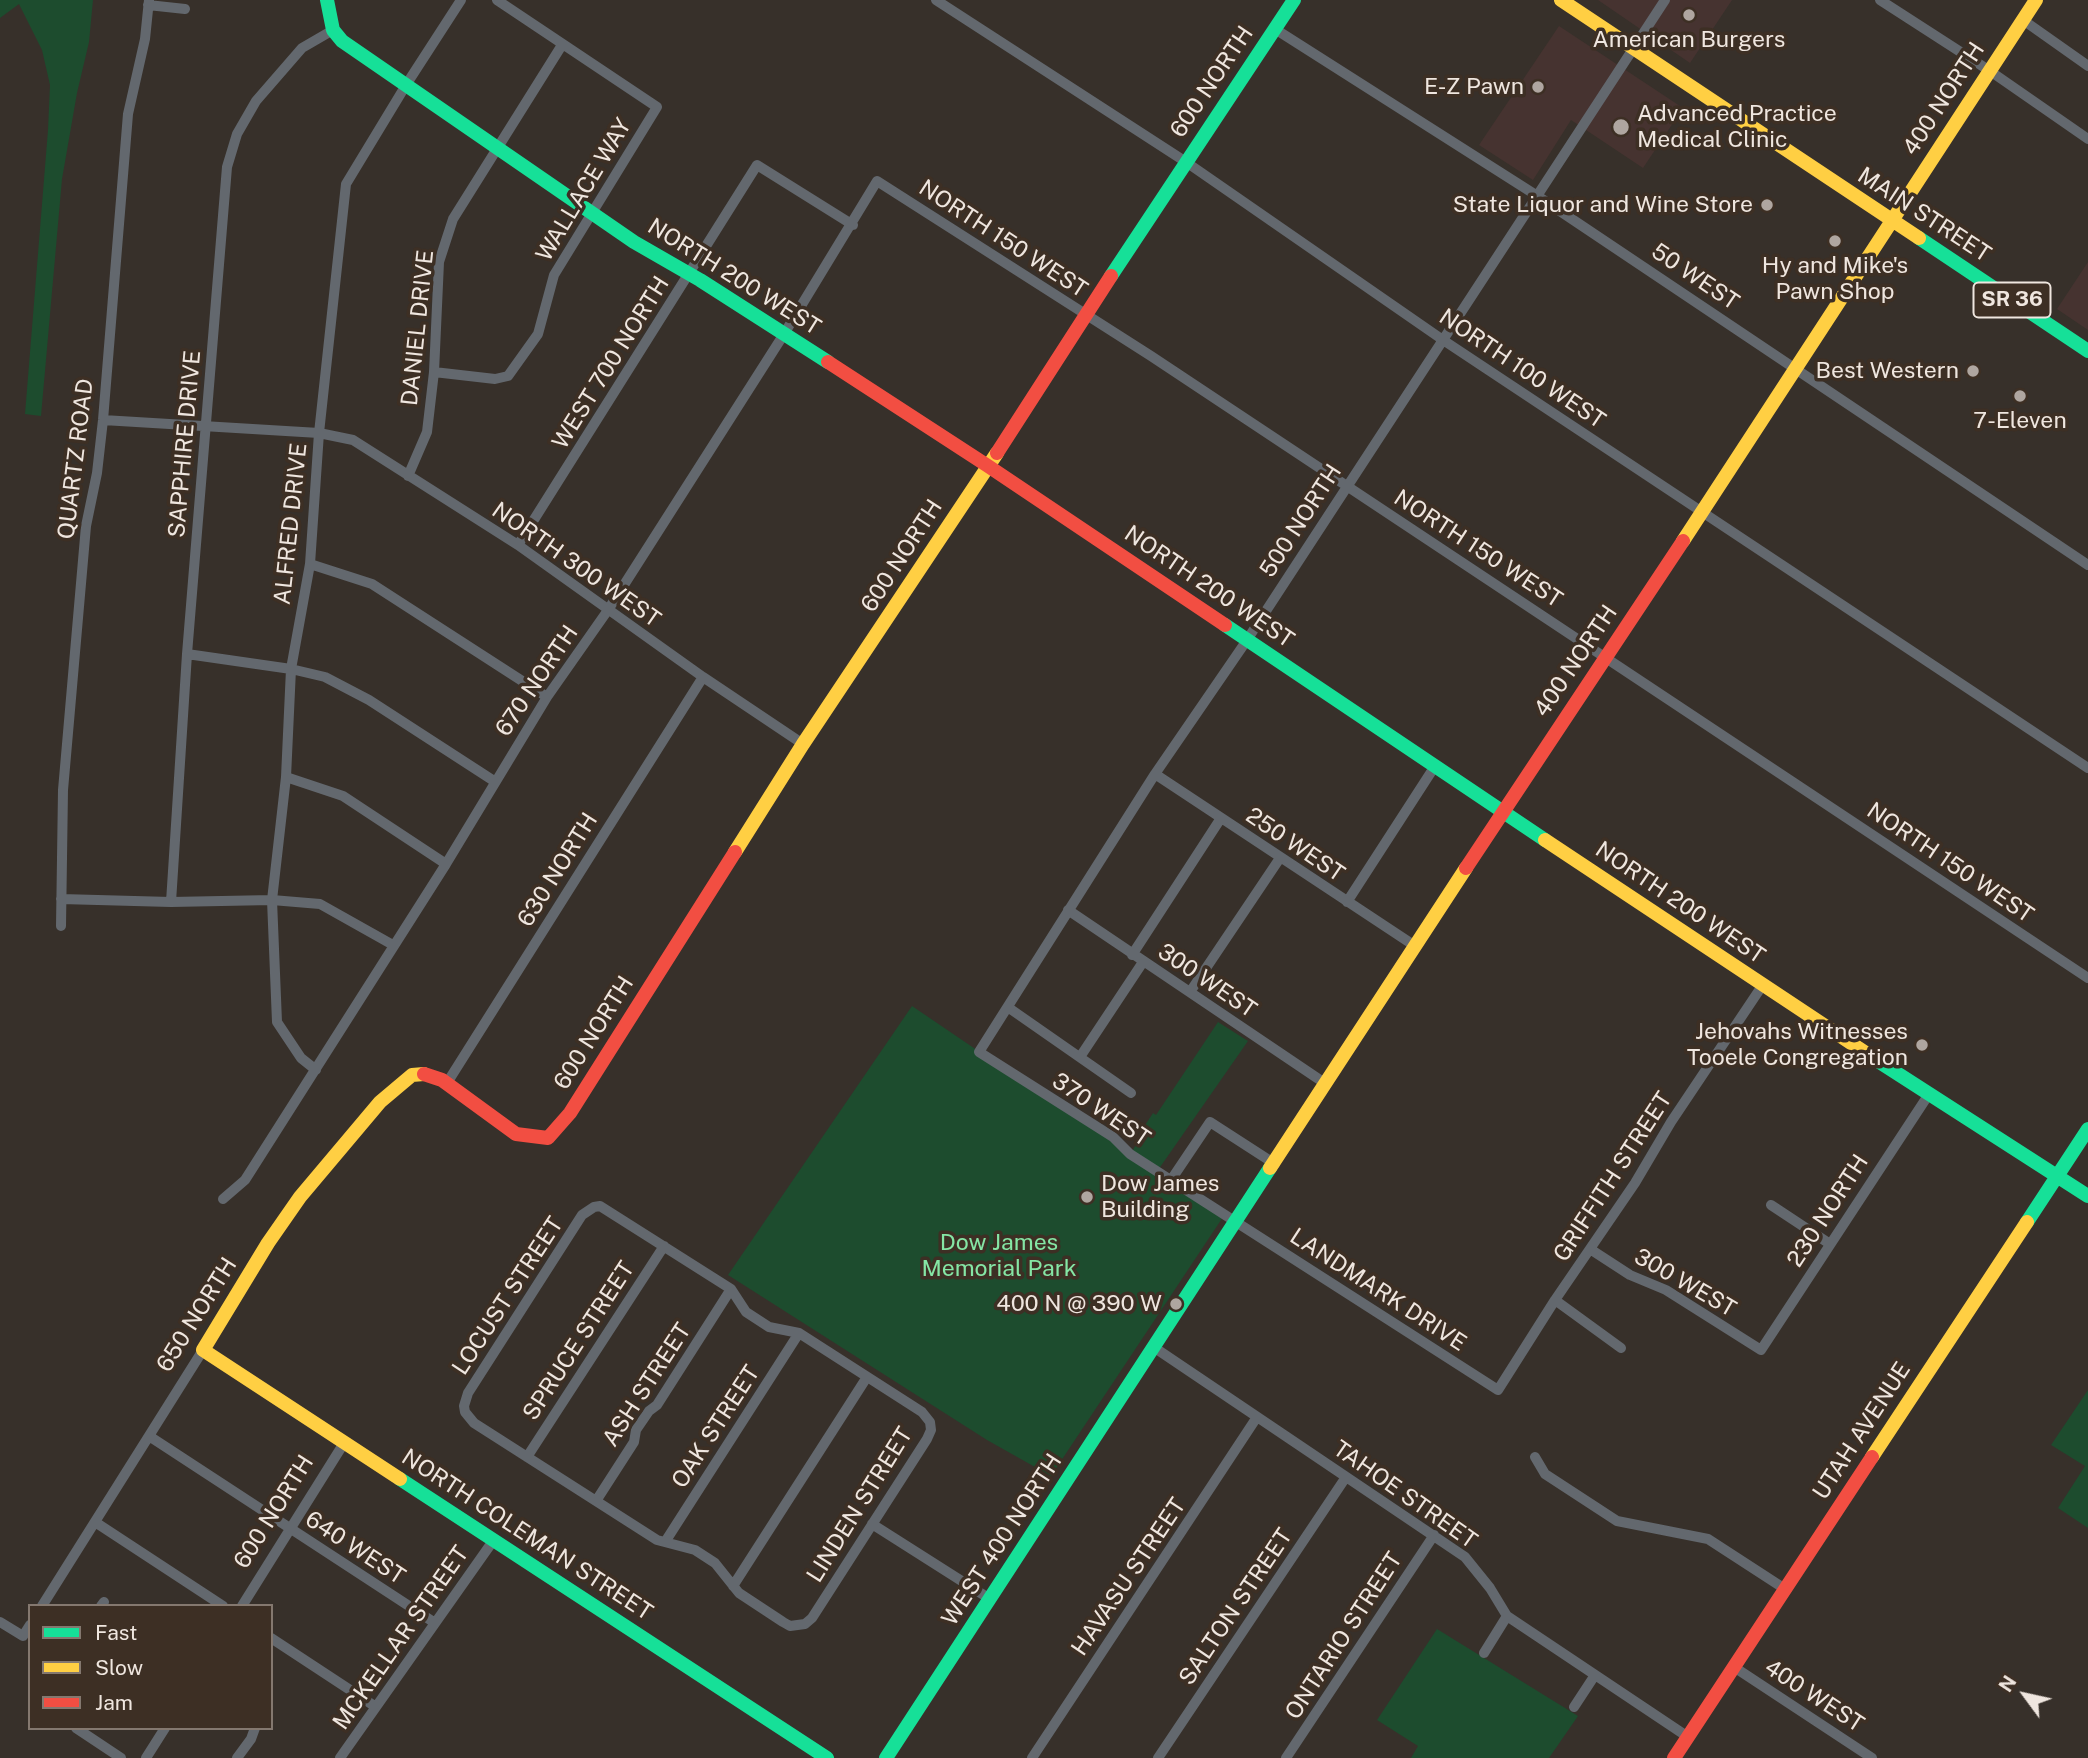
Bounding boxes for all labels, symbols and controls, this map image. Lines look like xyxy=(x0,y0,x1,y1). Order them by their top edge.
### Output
marker: American Burgers xyxy=(1681,7,1697,23)
street label: 600 NORTH xyxy=(1165,21,1259,143)
place label: American Burgers xyxy=(1593,26,1785,54)
street label: 400 NORTH xyxy=(1897,37,1991,161)
place label: E-Z Pawn xyxy=(1424,73,1524,101)
marker: E-Z Pawn xyxy=(1530,79,1546,95)
place label: Advanced Practice Medical Clinic xyxy=(1637,100,1837,154)
street label: WALLACE WAY xyxy=(531,114,637,266)
marker: Advanced Practice Medical Clinic xyxy=(1611,117,1631,137)
street label: MAIN STREET xyxy=(1852,162,1996,268)
street label: NORTH 150 WEST xyxy=(914,174,1092,304)
place label: State Liquor and Wine Store xyxy=(1453,191,1753,219)
marker: State Liquor and Wine Store xyxy=(1759,197,1775,213)
street label: NORTH 200 WEST xyxy=(642,213,826,341)
marker: Hy and Mike's Pawn Shop xyxy=(1827,233,1843,249)
street label: 50 WEST xyxy=(1646,238,1744,316)
street label: DANIEL DRIVE xyxy=(396,249,440,407)
place label: Hy and Mike's Pawn Shop xyxy=(1762,252,1908,306)
street label: WEST 700 NORTH xyxy=(547,272,675,454)
road number: SR 36 xyxy=(1974,282,2050,318)
street label: NORTH 100 WEST xyxy=(1434,303,1610,435)
street label: SAPPHIRE DRIVE xyxy=(163,349,207,539)
place label: Best Western xyxy=(1815,357,1959,385)
marker: Best Western xyxy=(1965,363,1981,379)
street label: QUARTZ ROAD xyxy=(52,377,100,541)
marker: 7-Eleven xyxy=(2012,388,2028,404)
place label: 7-Eleven xyxy=(1973,407,2067,435)
street label: ALFRED DRIVE xyxy=(269,442,313,606)
street label: 500 NORTH xyxy=(1254,459,1348,583)
street label: NORTH 150 WEST xyxy=(1389,484,1567,614)
street label: 600 NORTH xyxy=(855,495,949,617)
street label: NORTH 300 WEST xyxy=(486,497,666,633)
street label: NORTH 200 WEST xyxy=(1119,520,1299,654)
street label: 400 NORTH xyxy=(1529,600,1623,722)
street label: 670 NORTH xyxy=(490,620,584,742)
street label: NORTH 150 WEST xyxy=(1861,797,2039,929)
street label: 250 WEST xyxy=(1240,802,1350,888)
street label: 630 NORTH xyxy=(512,808,604,932)
street label: NORTH 200 WEST xyxy=(1590,836,1770,970)
street label: 300 WEST xyxy=(1152,938,1262,1024)
street label: 600 NORTH xyxy=(548,971,640,1095)
place label: Jehovahs Witnesses Tooele Congregation xyxy=(1687,1018,1908,1072)
marker: Jehovahs Witnesses Tooele Congregation xyxy=(1914,1037,1930,1053)
street label: 370 WEST xyxy=(1047,1067,1155,1153)
street label: GRIFFITH STREET xyxy=(1548,1087,1678,1267)
street label: 230 NORTH xyxy=(1781,1150,1875,1272)
place label: Dow James Building xyxy=(1101,1170,1219,1224)
marker: Dow James Building xyxy=(1079,1189,1095,1205)
street label: LOCUST STREET xyxy=(447,1212,569,1380)
street label: LANDMARK DRIVE xyxy=(1285,1223,1471,1357)
park label: Dow James Memorial Park xyxy=(921,1229,1077,1283)
street label: 300 WEST xyxy=(1629,1243,1741,1323)
street label: 650 NORTH xyxy=(151,1253,243,1377)
street label: SPRUCE STREET xyxy=(517,1256,641,1426)
place label: 400 N @ 390 W xyxy=(996,1290,1162,1318)
marker: 400 N @ 390 W xyxy=(1168,1296,1184,1312)
street label: ASH STREET xyxy=(597,1318,697,1452)
street label: UTAH AVENUE xyxy=(1807,1357,1917,1505)
street label: OAK STREET xyxy=(666,1360,766,1494)
street label: LINDEN STREET xyxy=(801,1422,919,1588)
street label: TAHOE STREET xyxy=(1328,1435,1482,1555)
street label: NORTH COLEMAN STREET xyxy=(396,1444,658,1626)
street label: WEST 400 NORTH xyxy=(936,1449,1068,1631)
street label: 600 NORTH xyxy=(228,1450,320,1574)
street label: HAVASU STREET xyxy=(1066,1493,1192,1661)
street label: 640 WEST xyxy=(300,1506,410,1590)
street label: SALTON STREET xyxy=(1173,1524,1299,1690)
street label: MCKELLAR STREET xyxy=(327,1541,475,1735)
street label: ONTARIO STREET xyxy=(1280,1547,1408,1725)
legend xyxy=(28,1604,273,1730)
text: Fast xyxy=(95,1620,137,1645)
street label: 400 WEST xyxy=(1759,1654,1869,1738)
text: Slow xyxy=(95,1655,143,1680)
north arrow xyxy=(1990,1660,2060,1730)
text: N xyxy=(1994,1671,2021,1696)
text: Jam xyxy=(95,1690,133,1715)

